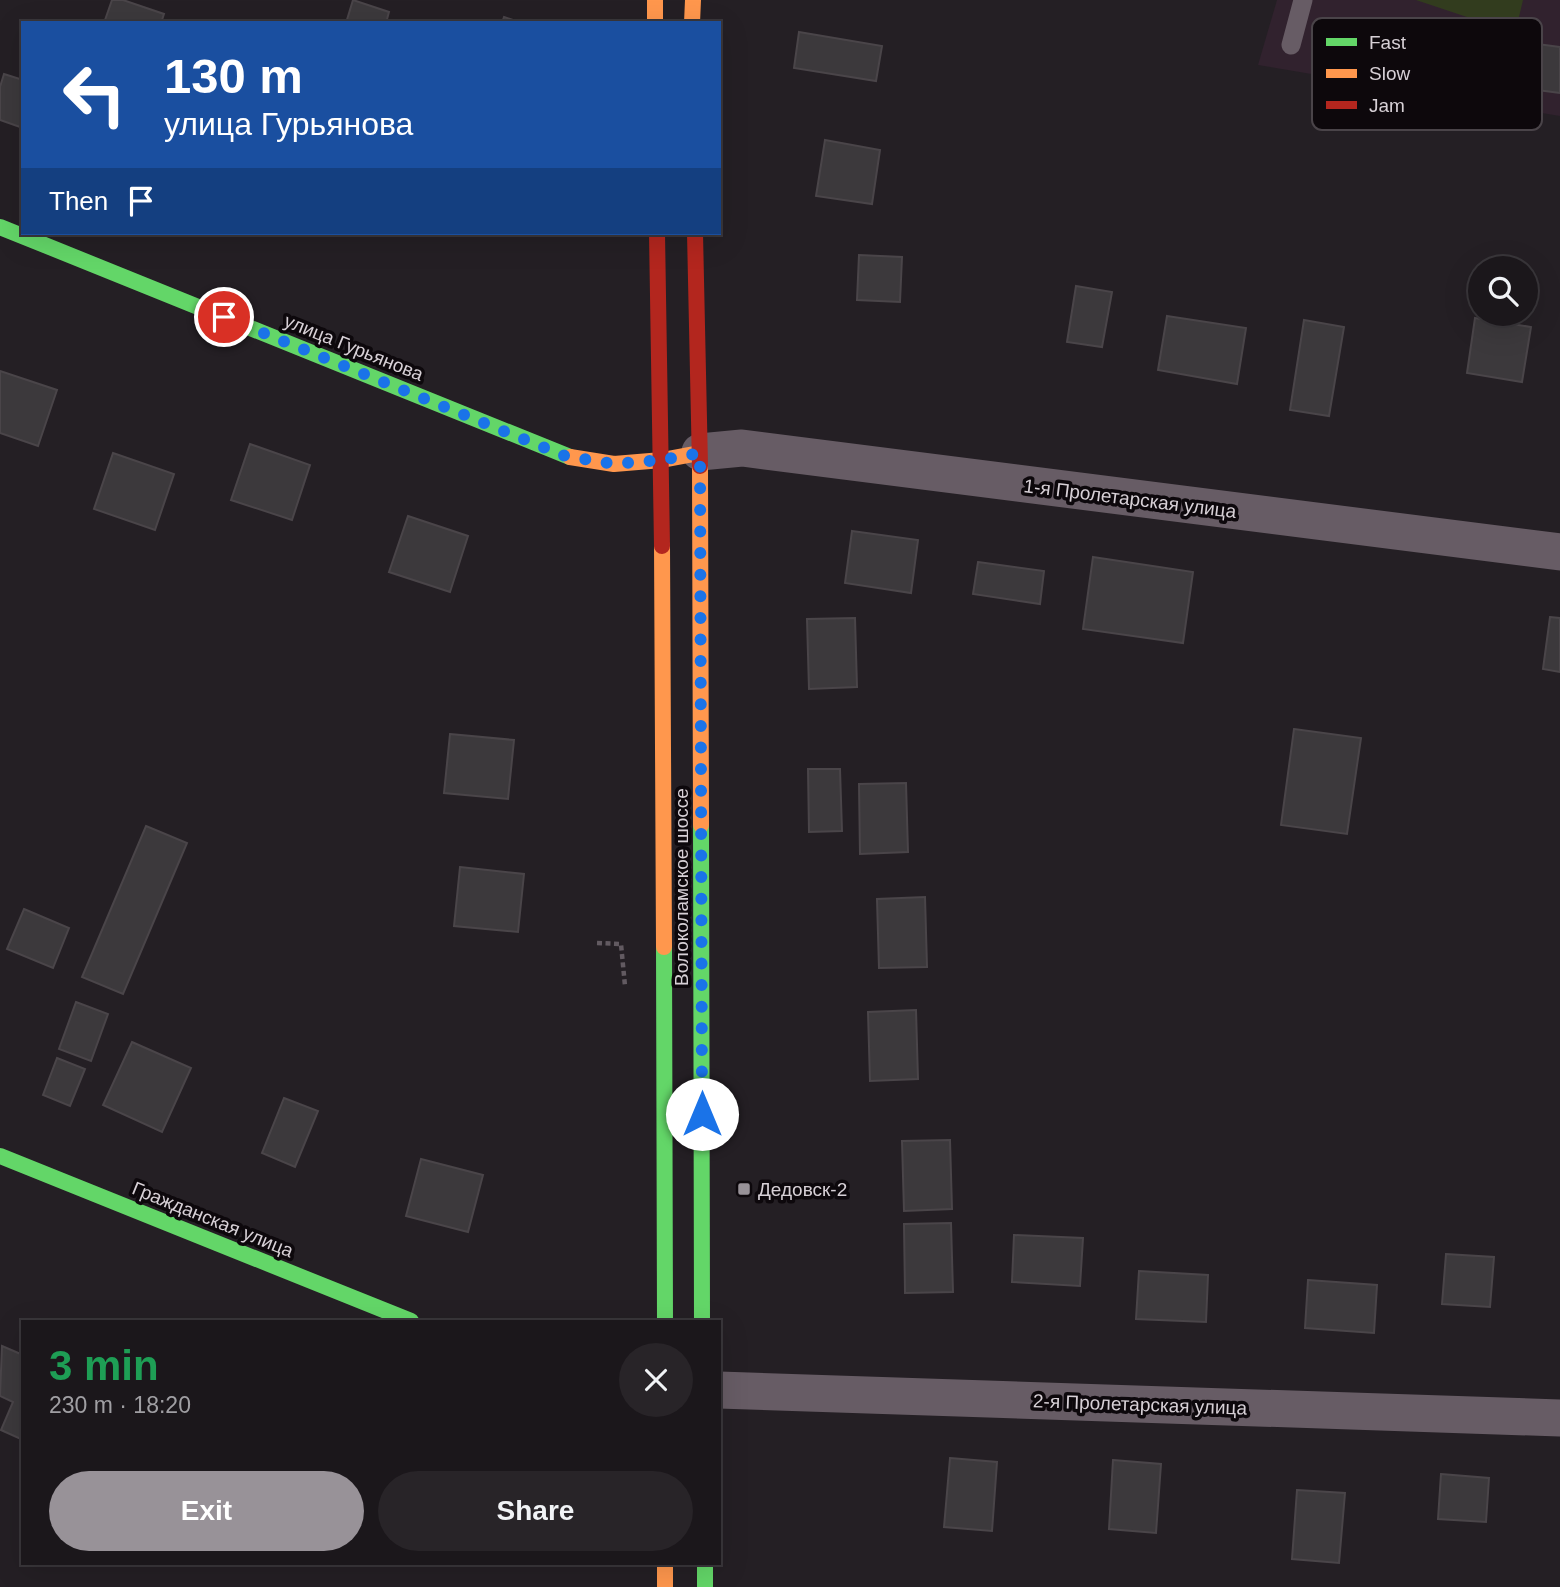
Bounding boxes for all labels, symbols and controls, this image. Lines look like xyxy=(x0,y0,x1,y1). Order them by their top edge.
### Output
legend xyxy=(1312,18,1542,130)
text: Fast xyxy=(1369,32,1407,53)
icon: left xyxy=(49,49,140,140)
text: 130 m xyxy=(164,49,303,103)
text: Slow xyxy=(1369,63,1410,84)
text: Jam xyxy=(1369,95,1405,116)
text: улица Гурьянова xyxy=(164,106,413,142)
icon: arrive xyxy=(122,182,160,220)
text: Then xyxy=(49,186,108,216)
map controls xyxy=(1468,256,1538,326)
button: search xyxy=(1468,256,1538,326)
pin xyxy=(194,287,254,347)
icon: arrive xyxy=(205,298,243,336)
street label: улица Гурьянова xyxy=(281,310,427,385)
street label: 1-я Пролетарская улица xyxy=(1022,475,1238,522)
street label: Волоколамское шоссе xyxy=(671,788,692,986)
position arrow xyxy=(665,1077,739,1151)
street label: Гражданская улица xyxy=(129,1178,297,1262)
place label: Дедовск-2 xyxy=(758,1179,847,1200)
marker: Дедовск-2 xyxy=(736,1181,752,1197)
text: 3 min xyxy=(49,1342,159,1389)
button: close xyxy=(619,1343,693,1417)
street label: 2-я Пролетарская улица xyxy=(1033,1390,1248,1419)
text: 230 m · 18:20 xyxy=(49,1392,191,1418)
button: Exit xyxy=(49,1471,364,1551)
button: Share xyxy=(378,1471,693,1551)

